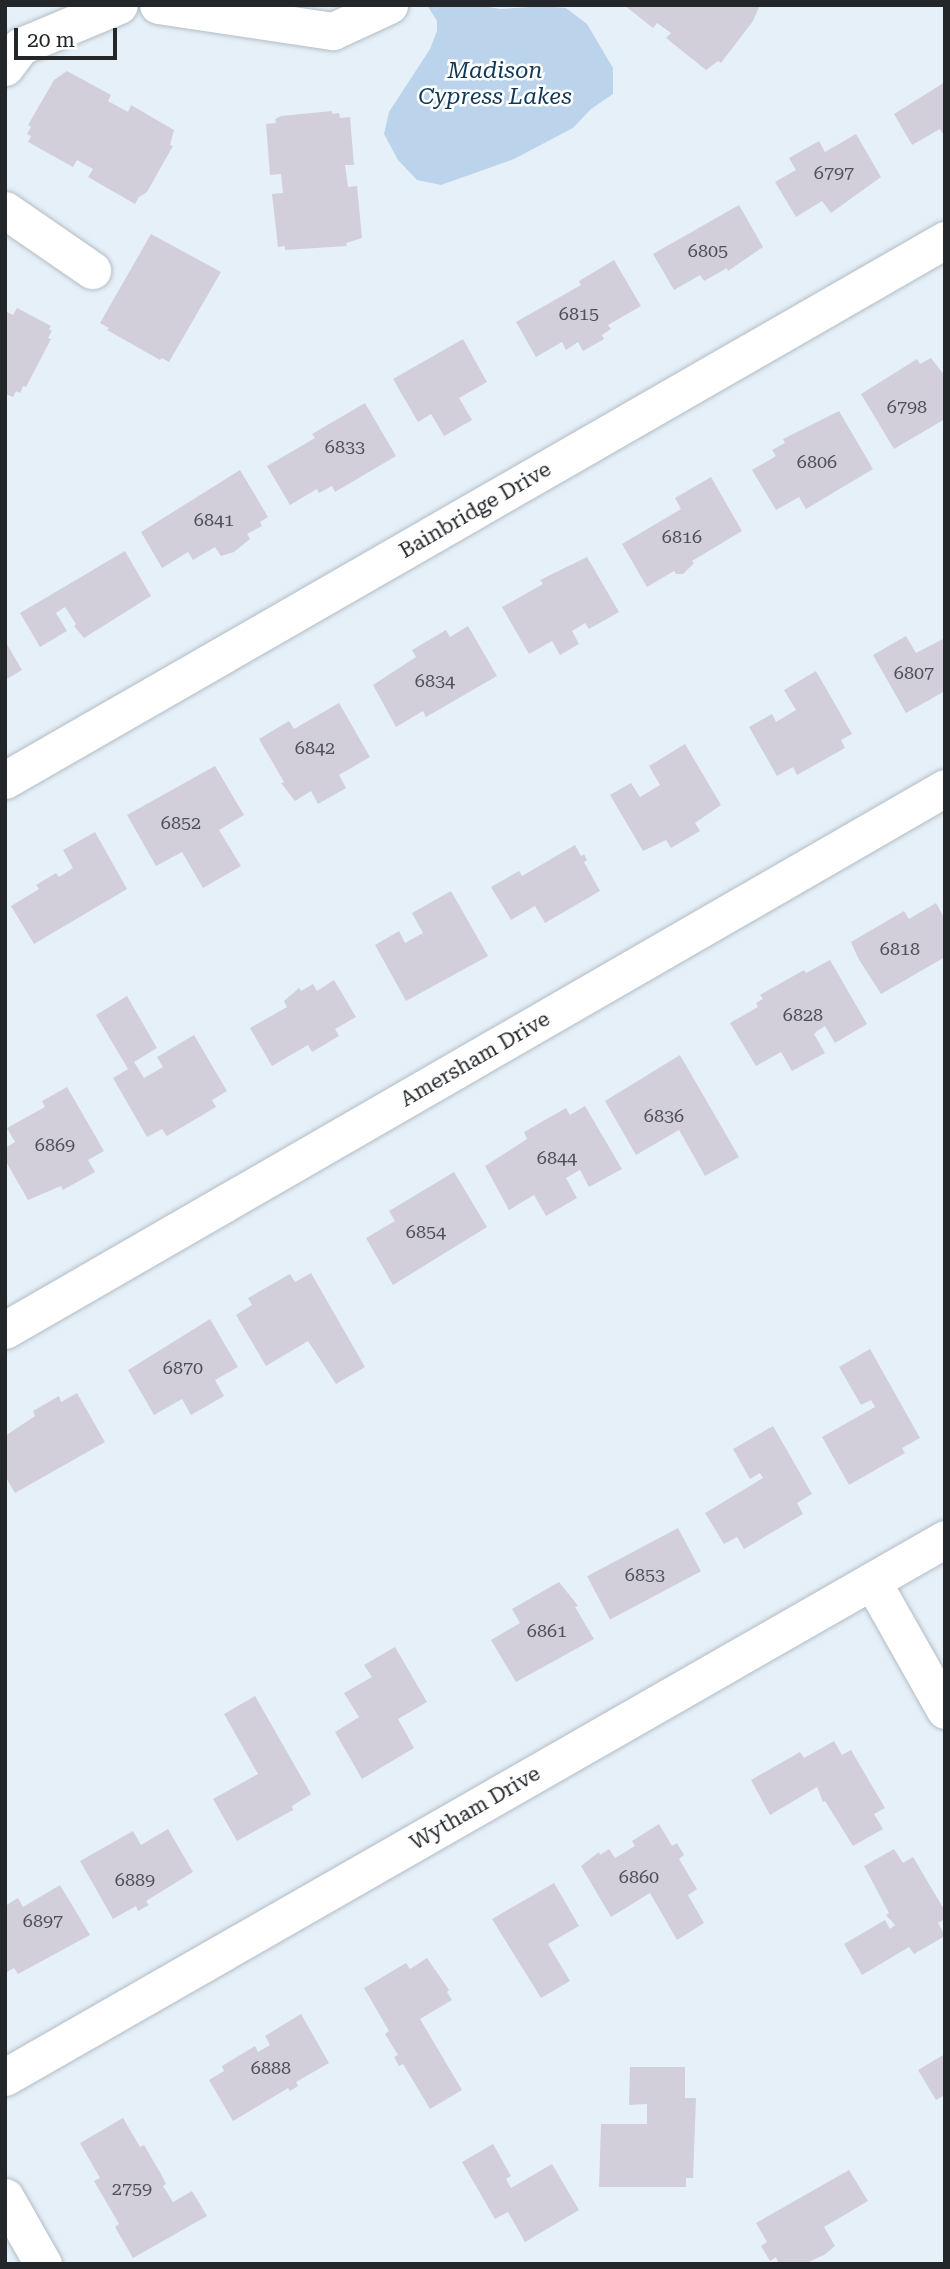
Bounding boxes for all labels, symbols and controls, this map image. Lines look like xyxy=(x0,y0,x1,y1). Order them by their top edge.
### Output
scale bar xyxy=(18,14,121,58)
text: 20 m xyxy=(27,28,75,52)
water label: Madison Cypress Lakes xyxy=(418,57,572,111)
house number: 6797 xyxy=(814,162,854,184)
house number: 6805 xyxy=(688,240,728,262)
house number: 6815 xyxy=(559,303,599,325)
house number: 6798 xyxy=(887,396,927,418)
house number: 6833 xyxy=(325,436,365,458)
house number: 6806 xyxy=(797,451,837,473)
street label: Bainbridge Drive xyxy=(395,456,555,564)
house number: 6841 xyxy=(194,509,234,531)
house number: 6816 xyxy=(662,526,702,548)
house number: 6807 xyxy=(894,662,934,684)
house number: 6834 xyxy=(415,670,455,692)
house number: 6842 xyxy=(295,737,335,759)
house number: 6852 xyxy=(161,812,201,834)
house number: 6818 xyxy=(880,938,920,960)
house number: 6828 xyxy=(783,1004,823,1026)
street label: Amersham Drive xyxy=(396,1006,554,1112)
house number: 6836 xyxy=(644,1105,684,1127)
house number: 6869 xyxy=(35,1134,75,1156)
house number: 6844 xyxy=(537,1147,577,1169)
house number: 6854 xyxy=(406,1221,446,1243)
house number: 6870 xyxy=(163,1357,203,1379)
house number: 6853 xyxy=(625,1564,665,1586)
house number: 6861 xyxy=(527,1620,567,1642)
street label: Wytham Drive xyxy=(405,1761,545,1855)
house number: 6860 xyxy=(619,1866,659,1888)
house number: 6889 xyxy=(115,1869,155,1891)
house number: 6897 xyxy=(23,1910,63,1932)
house number: 6888 xyxy=(251,2057,291,2079)
house number: 2759 xyxy=(112,2178,152,2200)

